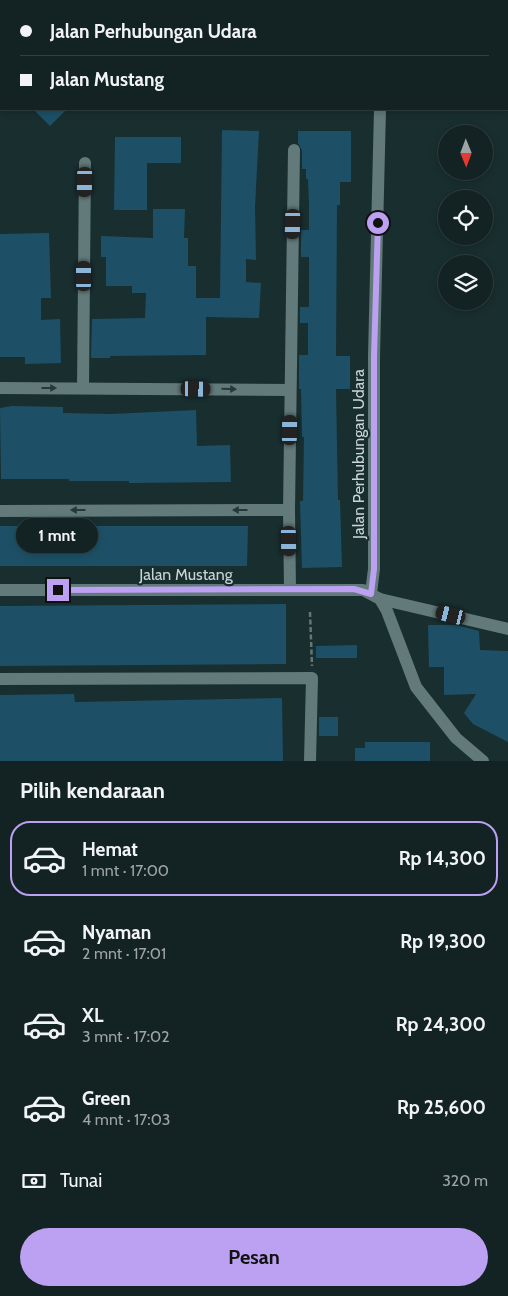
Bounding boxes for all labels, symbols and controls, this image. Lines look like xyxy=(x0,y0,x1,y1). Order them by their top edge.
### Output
text: Jalan Perhubungan Udara xyxy=(50,20,257,43)
text: Jalan Mustang xyxy=(50,68,164,91)
north arrow xyxy=(438,125,492,180)
map controls xyxy=(438,125,493,310)
car xyxy=(77,167,92,197)
button: locate xyxy=(438,190,493,245)
car xyxy=(285,209,300,239)
route start xyxy=(367,212,389,234)
button: layers xyxy=(438,255,493,310)
car xyxy=(76,261,91,291)
street label: Jalan Perhubungan Udara xyxy=(349,369,368,540)
car xyxy=(180,381,211,397)
one-way arrow xyxy=(41,384,57,392)
one-way arrow xyxy=(221,386,237,394)
car xyxy=(282,415,297,445)
one-way arrow xyxy=(232,506,248,514)
one-way arrow xyxy=(69,507,85,515)
callout: 1 mnt xyxy=(17,518,99,552)
text: 1 mnt xyxy=(38,526,76,545)
car xyxy=(281,526,296,556)
street label: Jalan Mustang xyxy=(138,565,234,584)
route end xyxy=(47,579,69,601)
car xyxy=(434,604,467,626)
text: Pilih kendaraan xyxy=(20,777,165,804)
icon: car xyxy=(22,836,67,881)
text: Hemat xyxy=(82,838,138,861)
text: Rp 14,300 xyxy=(399,847,486,870)
text: 1 mnt · 17:00 xyxy=(82,861,169,880)
icon: car xyxy=(22,919,67,964)
text: Nyaman xyxy=(82,921,151,944)
text: Rp 19,300 xyxy=(400,930,486,953)
text: 2 mnt · 17:01 xyxy=(82,944,166,963)
icon: car xyxy=(22,1002,67,1047)
text: XL xyxy=(82,1004,103,1027)
text: Rp 24,300 xyxy=(396,1013,486,1036)
text: 3 mnt · 17:02 xyxy=(82,1027,170,1046)
icon: car xyxy=(22,1085,67,1130)
text: Green xyxy=(82,1087,131,1110)
text: Rp 25,600 xyxy=(397,1096,486,1119)
text: 4 mnt · 17:03 xyxy=(82,1110,171,1129)
icon: cash xyxy=(20,1167,48,1195)
text: Tunai xyxy=(60,1169,102,1192)
text: 320 m xyxy=(442,1171,488,1190)
button: Pesan xyxy=(20,1228,488,1286)

